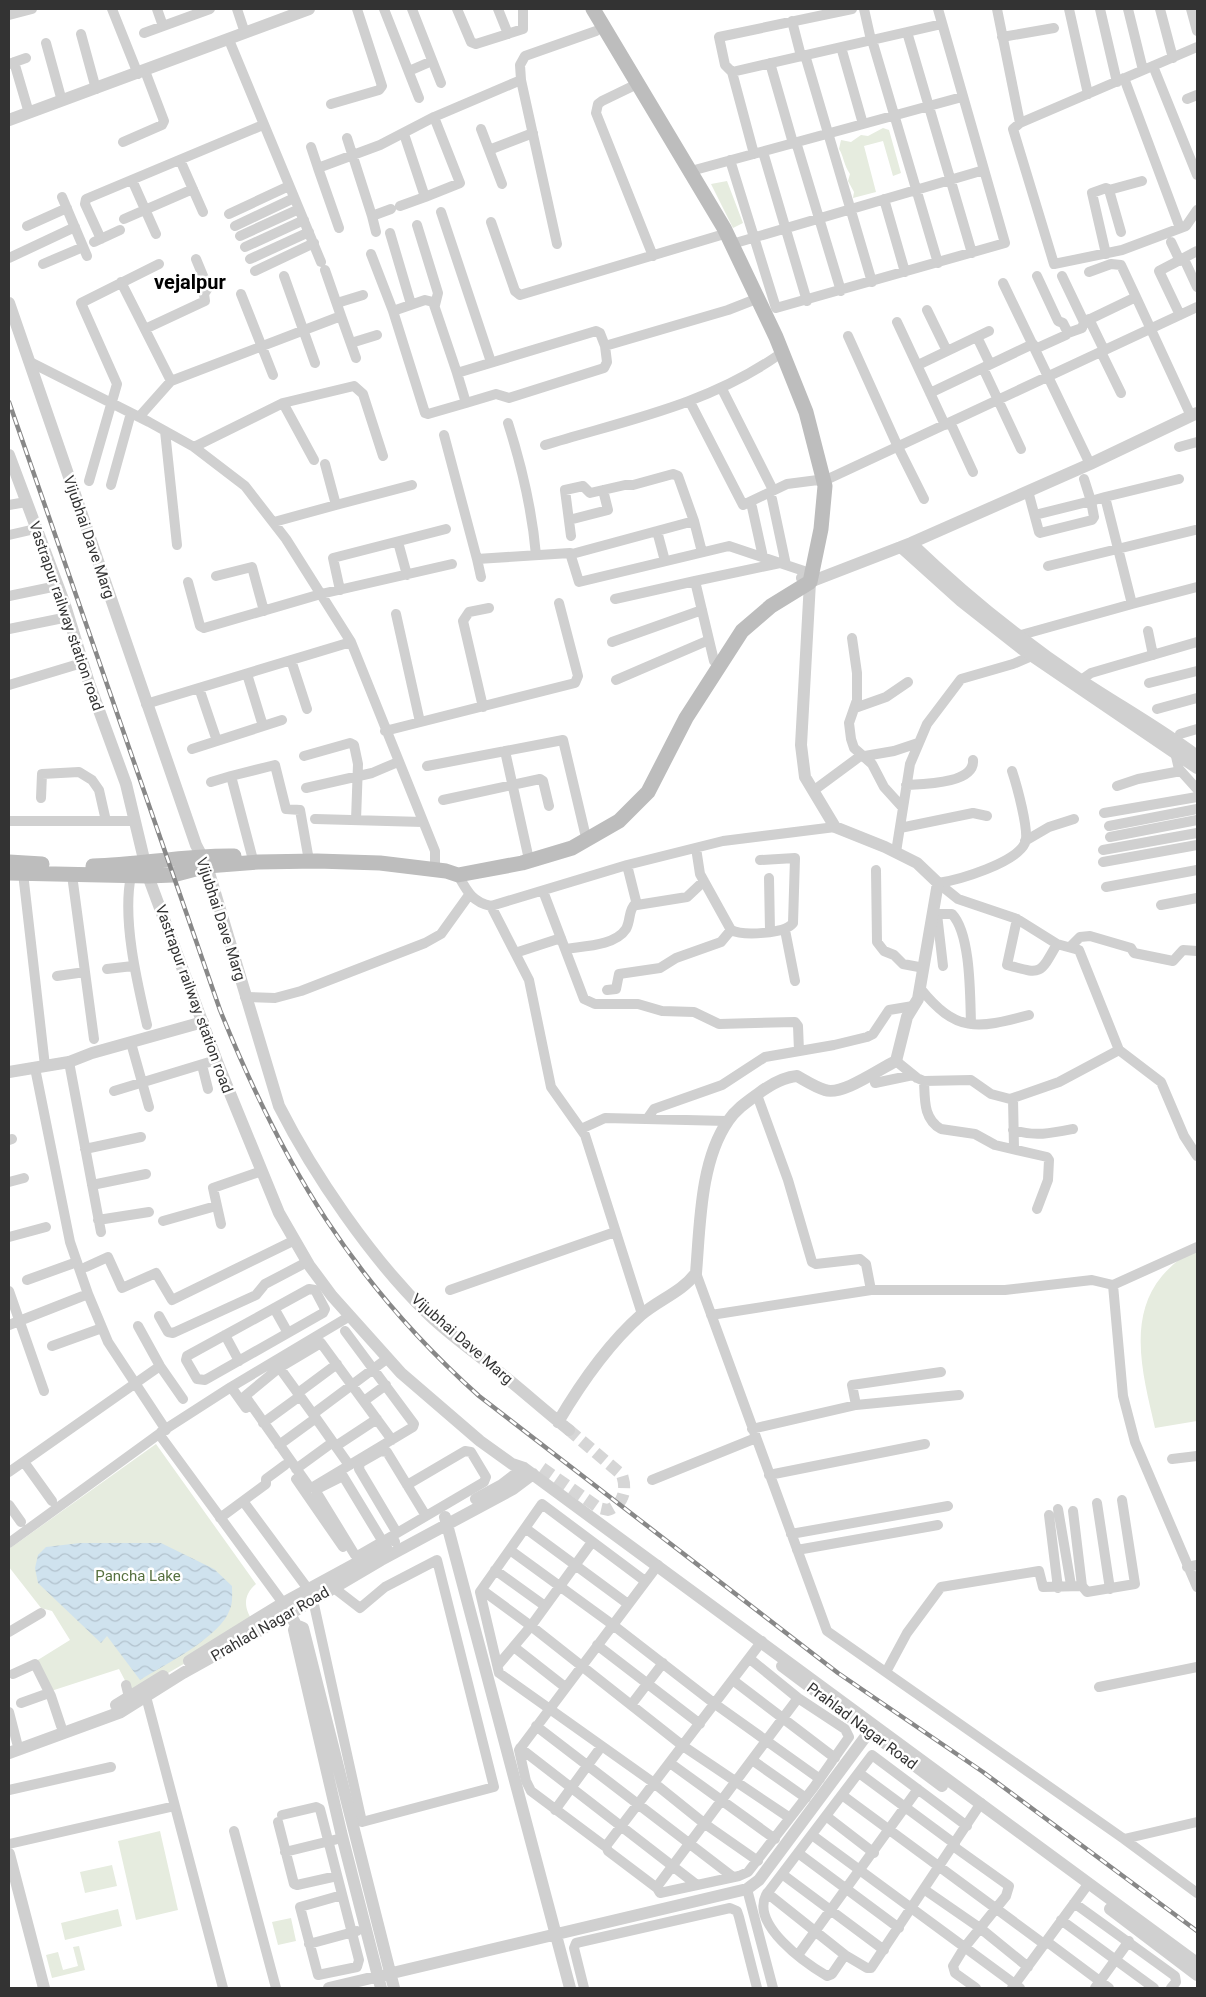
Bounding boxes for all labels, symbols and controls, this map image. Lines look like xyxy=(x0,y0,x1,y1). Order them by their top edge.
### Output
district label: vejalpur xyxy=(154,270,227,294)
street label: Vijubhai Dave Marg xyxy=(60,473,118,601)
street label: Vastrapur railway station road xyxy=(25,519,107,713)
street label: Vijubhai Dave Marg xyxy=(193,855,249,983)
street label: Vastrapur railway station road xyxy=(152,902,236,1096)
street label: Vijubhai Dave Marg xyxy=(408,1290,516,1388)
park label: Pancha Lake xyxy=(95,1567,181,1585)
street label: Prahlad Nagar Road xyxy=(208,1583,332,1665)
street label: Prahlad Nagar Road xyxy=(803,1679,921,1773)

